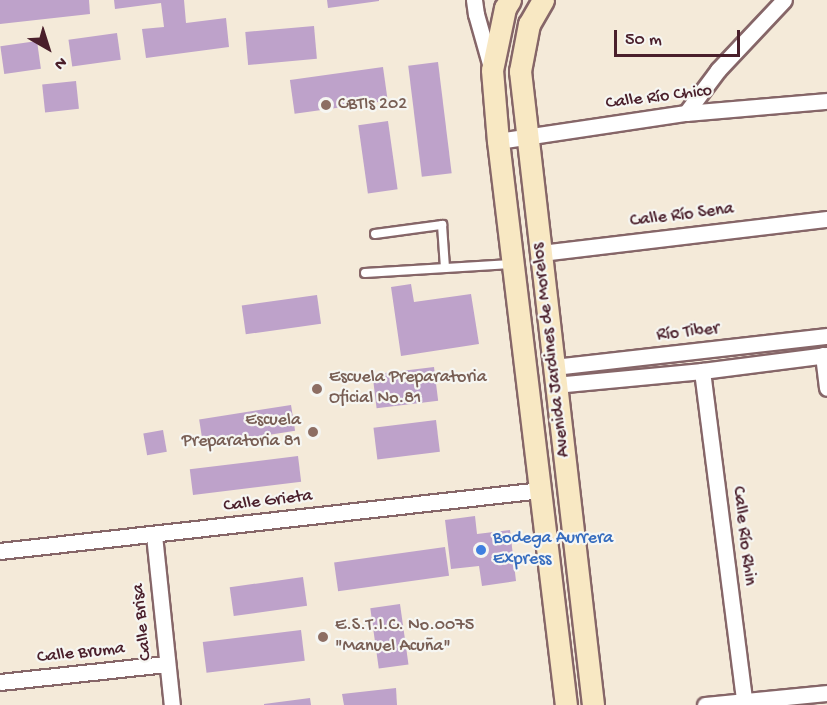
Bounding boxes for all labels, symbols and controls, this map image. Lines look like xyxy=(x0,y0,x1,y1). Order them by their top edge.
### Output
north arrow xyxy=(18,18,78,78)
scale bar xyxy=(617,18,743,56)
text: 50 m xyxy=(625,30,662,51)
text: N xyxy=(50,52,70,73)
street label: Calle Río Chico xyxy=(605,81,713,115)
place label: CBTIs 202 xyxy=(338,94,407,116)
marker: CBTIs 202 xyxy=(319,98,333,112)
street label: Calle Río Sena xyxy=(629,199,735,233)
street label: Avenida Jardines de Morelos xyxy=(528,242,576,458)
street label: Río Tiber xyxy=(656,319,720,347)
place label: Escuela Preparatoria Oficial No.81 xyxy=(329,368,487,410)
marker: Escuela Preparatoria Oficial No.81 xyxy=(310,382,324,396)
place label: Escuela Preparatoria 81 xyxy=(182,411,301,454)
marker: Escuela Preparatoria 81 xyxy=(306,425,320,439)
street label: Calle Río Rhin xyxy=(726,485,760,587)
street label: Calle Grieta xyxy=(222,486,314,518)
place label: Bodega Aurrera Express xyxy=(493,529,613,572)
marker: Bodega Aurrera Express xyxy=(474,543,488,557)
street label: Calle Brisa xyxy=(128,582,158,662)
place label: E.S.T.I.C. No.0075 "Manuel Acuña" xyxy=(335,616,474,658)
marker: E.S.T.I.C. No.0075 "Manuel Acuña" xyxy=(316,630,330,644)
street label: Calle Bruma xyxy=(36,639,126,669)

